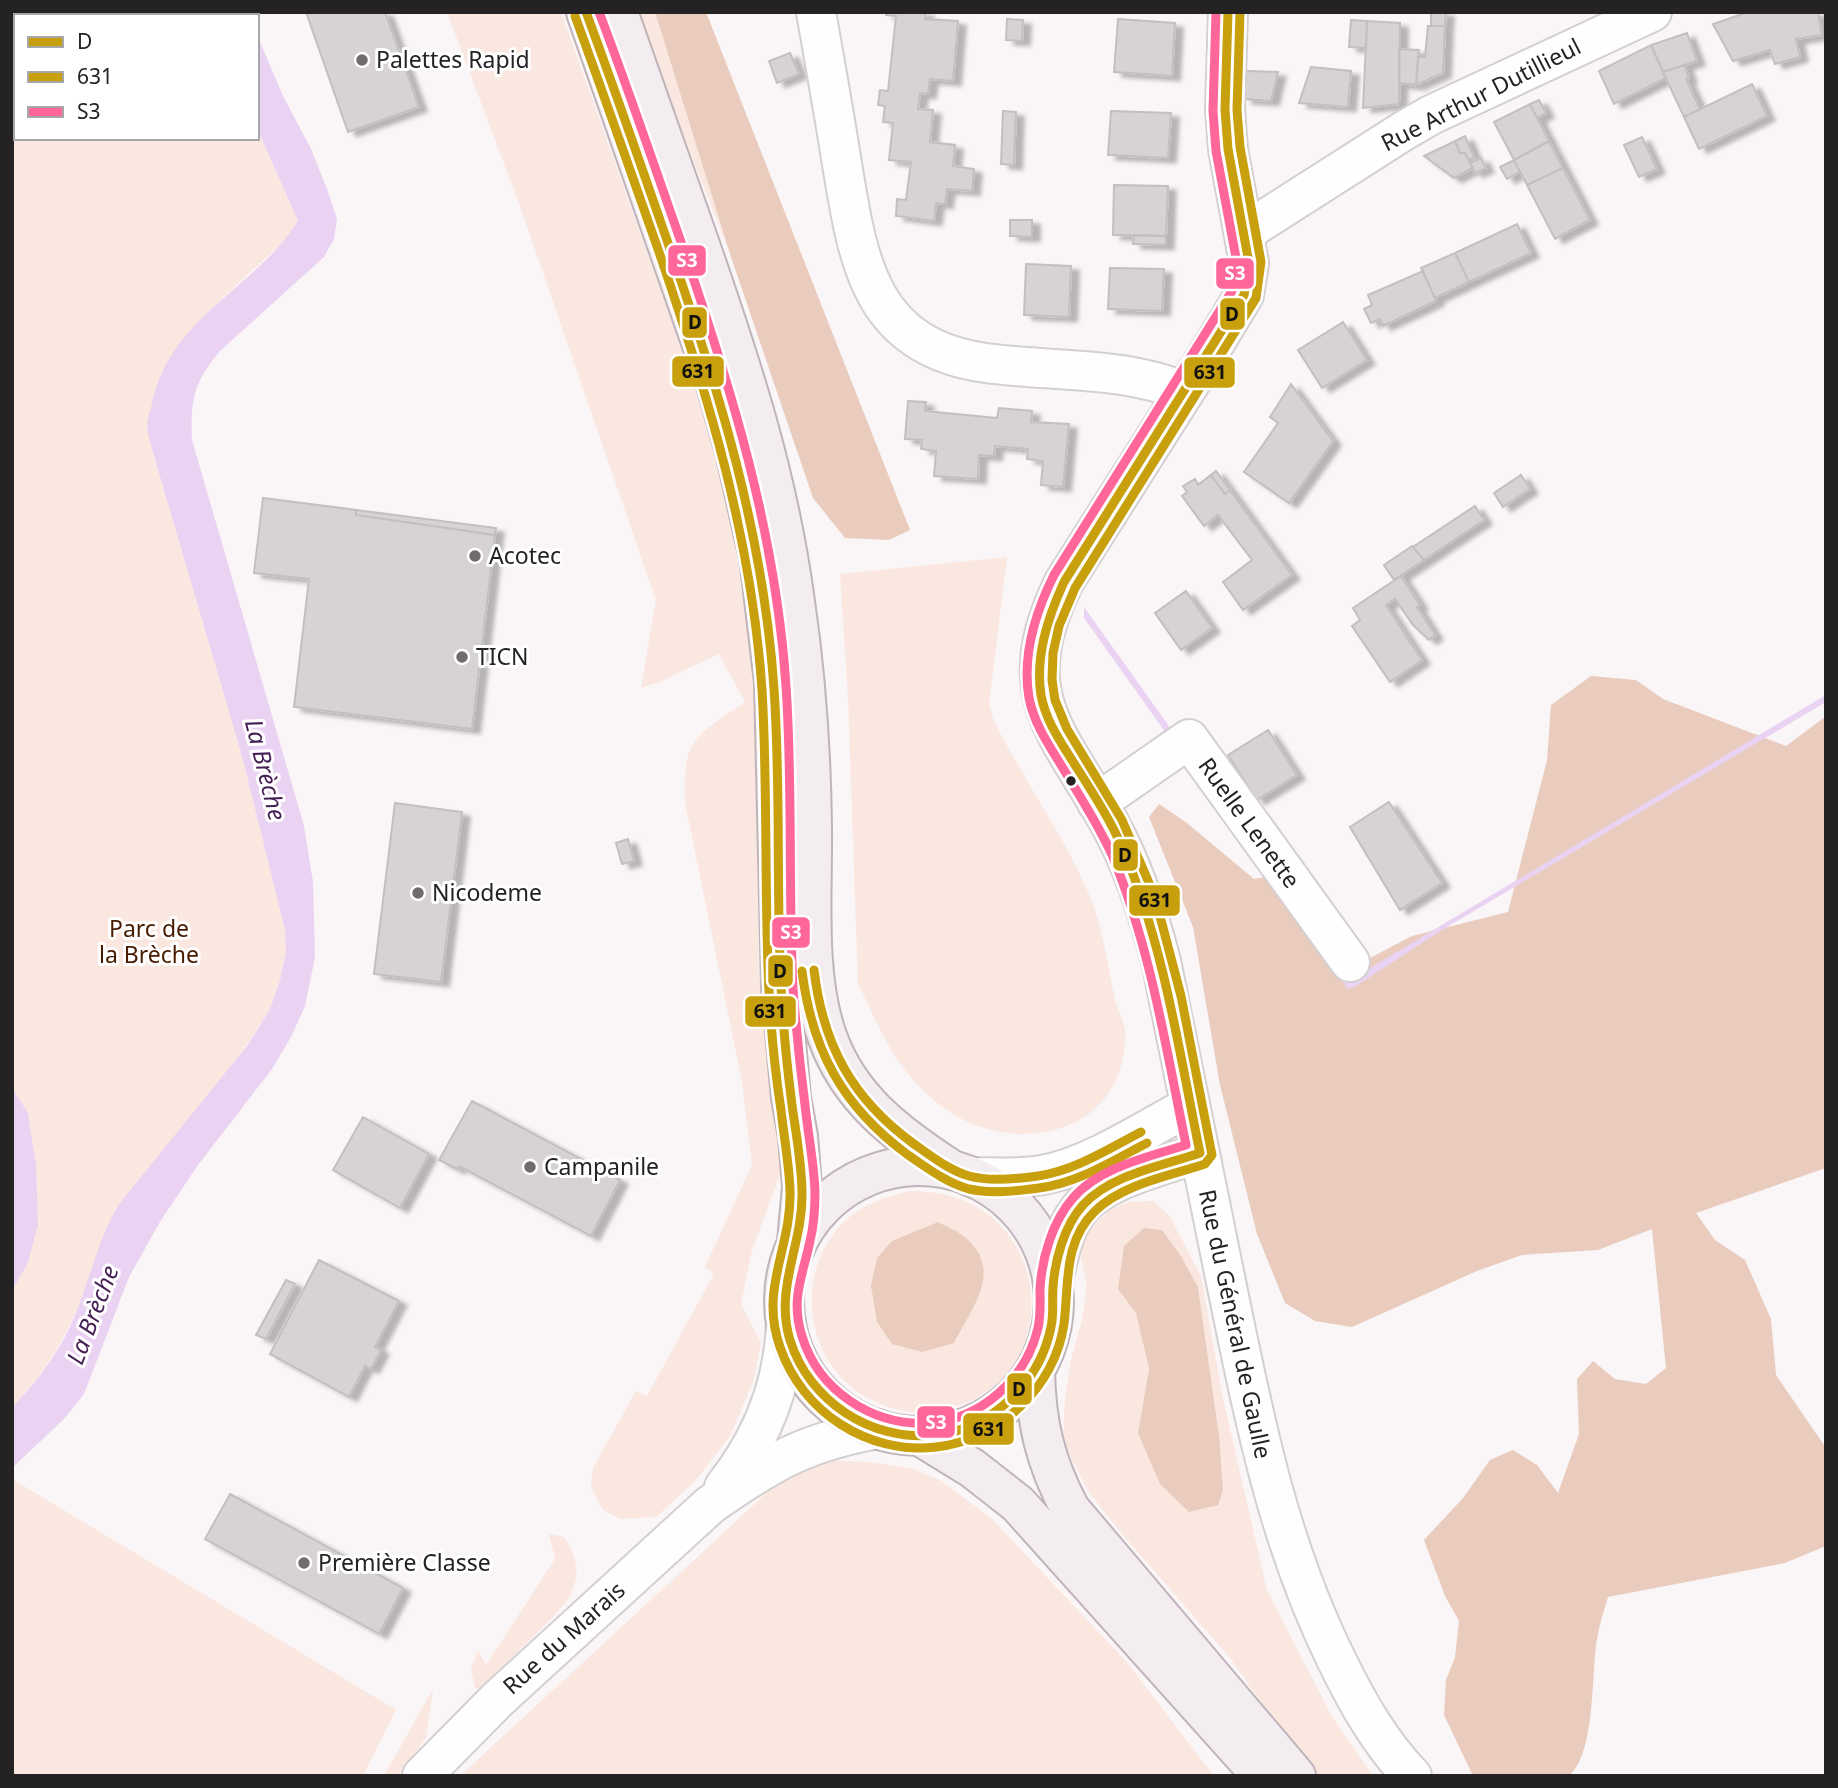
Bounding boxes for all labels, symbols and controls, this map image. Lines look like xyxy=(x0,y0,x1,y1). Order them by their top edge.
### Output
legend xyxy=(14,14,259,140)
text: D xyxy=(77,27,92,55)
street label: Rue Arthur Dutillieul xyxy=(1375,30,1586,158)
place label: Palettes Rapid xyxy=(376,43,530,75)
marker: Palettes Rapid xyxy=(354,52,370,68)
text: 631 xyxy=(77,62,113,90)
text: S3 xyxy=(77,97,101,125)
line badge: S3 xyxy=(667,244,707,277)
text: S3 xyxy=(676,247,698,273)
line badge: S3 xyxy=(1215,257,1255,290)
text: S3 xyxy=(1224,260,1246,286)
line badge: D xyxy=(1219,297,1246,331)
text: D xyxy=(1225,301,1239,327)
line badge: D xyxy=(681,306,708,339)
text: D xyxy=(688,309,702,335)
line badge: 631 xyxy=(671,355,725,388)
line badge: 631 xyxy=(1183,356,1236,389)
text: 631 xyxy=(682,358,714,384)
text: 631 xyxy=(1194,359,1226,385)
place label: Acotec xyxy=(489,539,561,571)
marker: Acotec xyxy=(467,548,483,564)
place label: TICN xyxy=(476,640,529,672)
marker: TICN xyxy=(454,649,470,665)
water label: La Brèche xyxy=(238,715,295,824)
street label: Ruelle Lenette xyxy=(1192,751,1308,894)
unlabelled marker xyxy=(1064,774,1078,788)
line badge: D xyxy=(1112,838,1139,872)
text: D xyxy=(1118,842,1132,868)
place label: Nicodeme xyxy=(432,876,542,908)
line badge: 631 xyxy=(1128,884,1181,917)
marker: Nicodeme xyxy=(410,885,426,901)
text: 631 xyxy=(1139,887,1171,913)
park label: Parc de la Brèche xyxy=(99,912,199,970)
line badge: S3 xyxy=(771,916,811,949)
text: S3 xyxy=(780,919,802,945)
line badge: D xyxy=(767,954,794,988)
text: D xyxy=(773,958,787,984)
line badge: 631 xyxy=(744,995,797,1028)
text: 631 xyxy=(754,998,786,1024)
place label: Campanile xyxy=(544,1150,659,1182)
marker: Campanile xyxy=(522,1159,538,1175)
street label: Rue du Général de Gaulle xyxy=(1192,1186,1280,1461)
water label: La Brèche xyxy=(58,1260,126,1369)
line badge: D xyxy=(1006,1372,1033,1406)
text: D xyxy=(1012,1376,1026,1402)
line badge: S3 xyxy=(916,1405,956,1439)
text: S3 xyxy=(925,1409,947,1435)
line badge: 631 xyxy=(962,1412,1015,1446)
text: 631 xyxy=(973,1416,1005,1442)
place label: Première Classe xyxy=(318,1546,491,1578)
marker: Première Classe xyxy=(296,1555,312,1571)
street label: Rue du Marais xyxy=(495,1574,631,1701)

